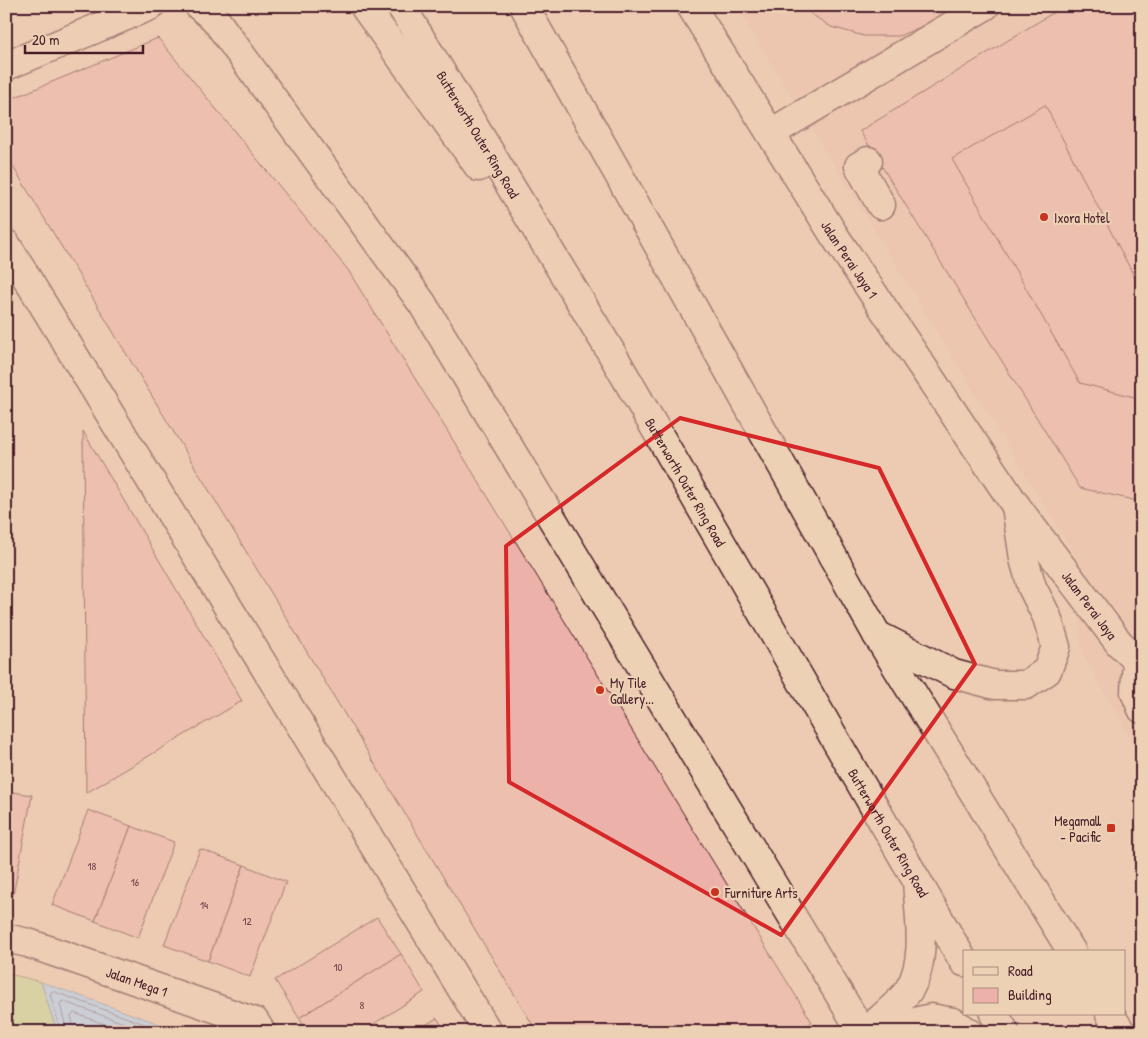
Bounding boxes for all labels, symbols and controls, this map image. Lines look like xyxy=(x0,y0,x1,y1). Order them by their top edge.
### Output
scale bar xyxy=(25,22,142,54)
text: 20 m xyxy=(32,29,59,50)
street label: Butterworth Outer Ring Road xyxy=(433,67,525,202)
place label: Ixora Hotel xyxy=(1054,208,1110,227)
marker: Ixora Hotel xyxy=(1038,211,1050,223)
street label: Jalan Perai Jaya 1 xyxy=(818,217,883,302)
street label: Butterworth Outer Ring Road xyxy=(642,414,731,550)
street label: Jalan Perai Jaya xyxy=(1058,567,1123,643)
place label: My Tile Gallery... xyxy=(610,673,654,709)
marker: My Tile Gallery... xyxy=(594,684,606,696)
street label: Butterworth Outer Ring Road xyxy=(844,765,934,901)
place label: Megamall - Pacific xyxy=(1054,811,1102,846)
marker: Megamall - Pacific xyxy=(1105,822,1117,834)
house number: 18 xyxy=(88,859,97,873)
house number: 16 xyxy=(131,875,140,889)
place label: Furniture Arts xyxy=(724,883,798,902)
marker: Furniture Arts xyxy=(709,886,721,898)
house number: 14 xyxy=(200,898,208,912)
house number: 12 xyxy=(242,914,252,928)
legend xyxy=(963,950,1126,1016)
house number: 10 xyxy=(334,960,343,974)
text: Road xyxy=(1008,960,1033,981)
street label: Jalan Mega 1 xyxy=(104,962,170,1000)
text: Building xyxy=(1008,984,1052,1005)
house number: 8 xyxy=(360,998,365,1012)

